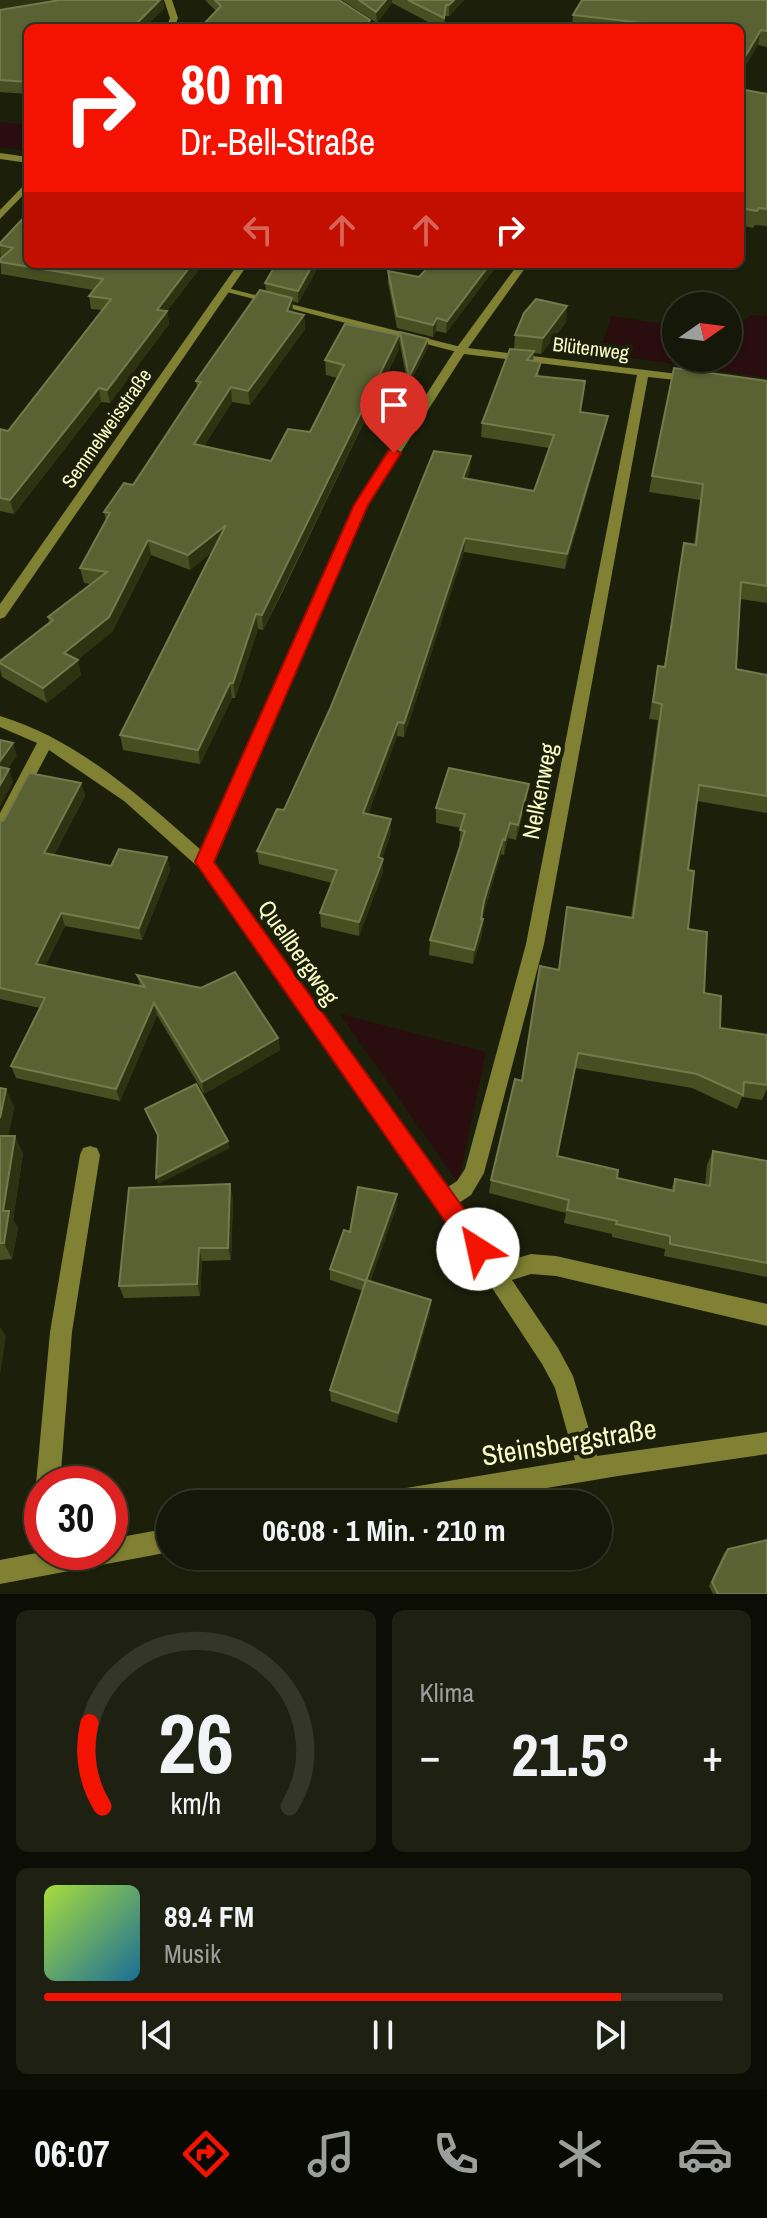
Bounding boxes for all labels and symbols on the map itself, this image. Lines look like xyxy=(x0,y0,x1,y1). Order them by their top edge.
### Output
north arrow xyxy=(662,292,742,372)
street label: Blütenweg xyxy=(551,330,631,366)
street label: Semmelweisstraße xyxy=(55,363,157,493)
pin xyxy=(360,371,428,453)
street label: Nelkenweg xyxy=(514,740,564,842)
street label: Quellbergweg xyxy=(251,893,347,1011)
position arrow xyxy=(436,1207,520,1291)
street label: Steinsbergstraße xyxy=(479,1409,659,1475)
speed limit sign: 30 xyxy=(24,1466,128,1570)

